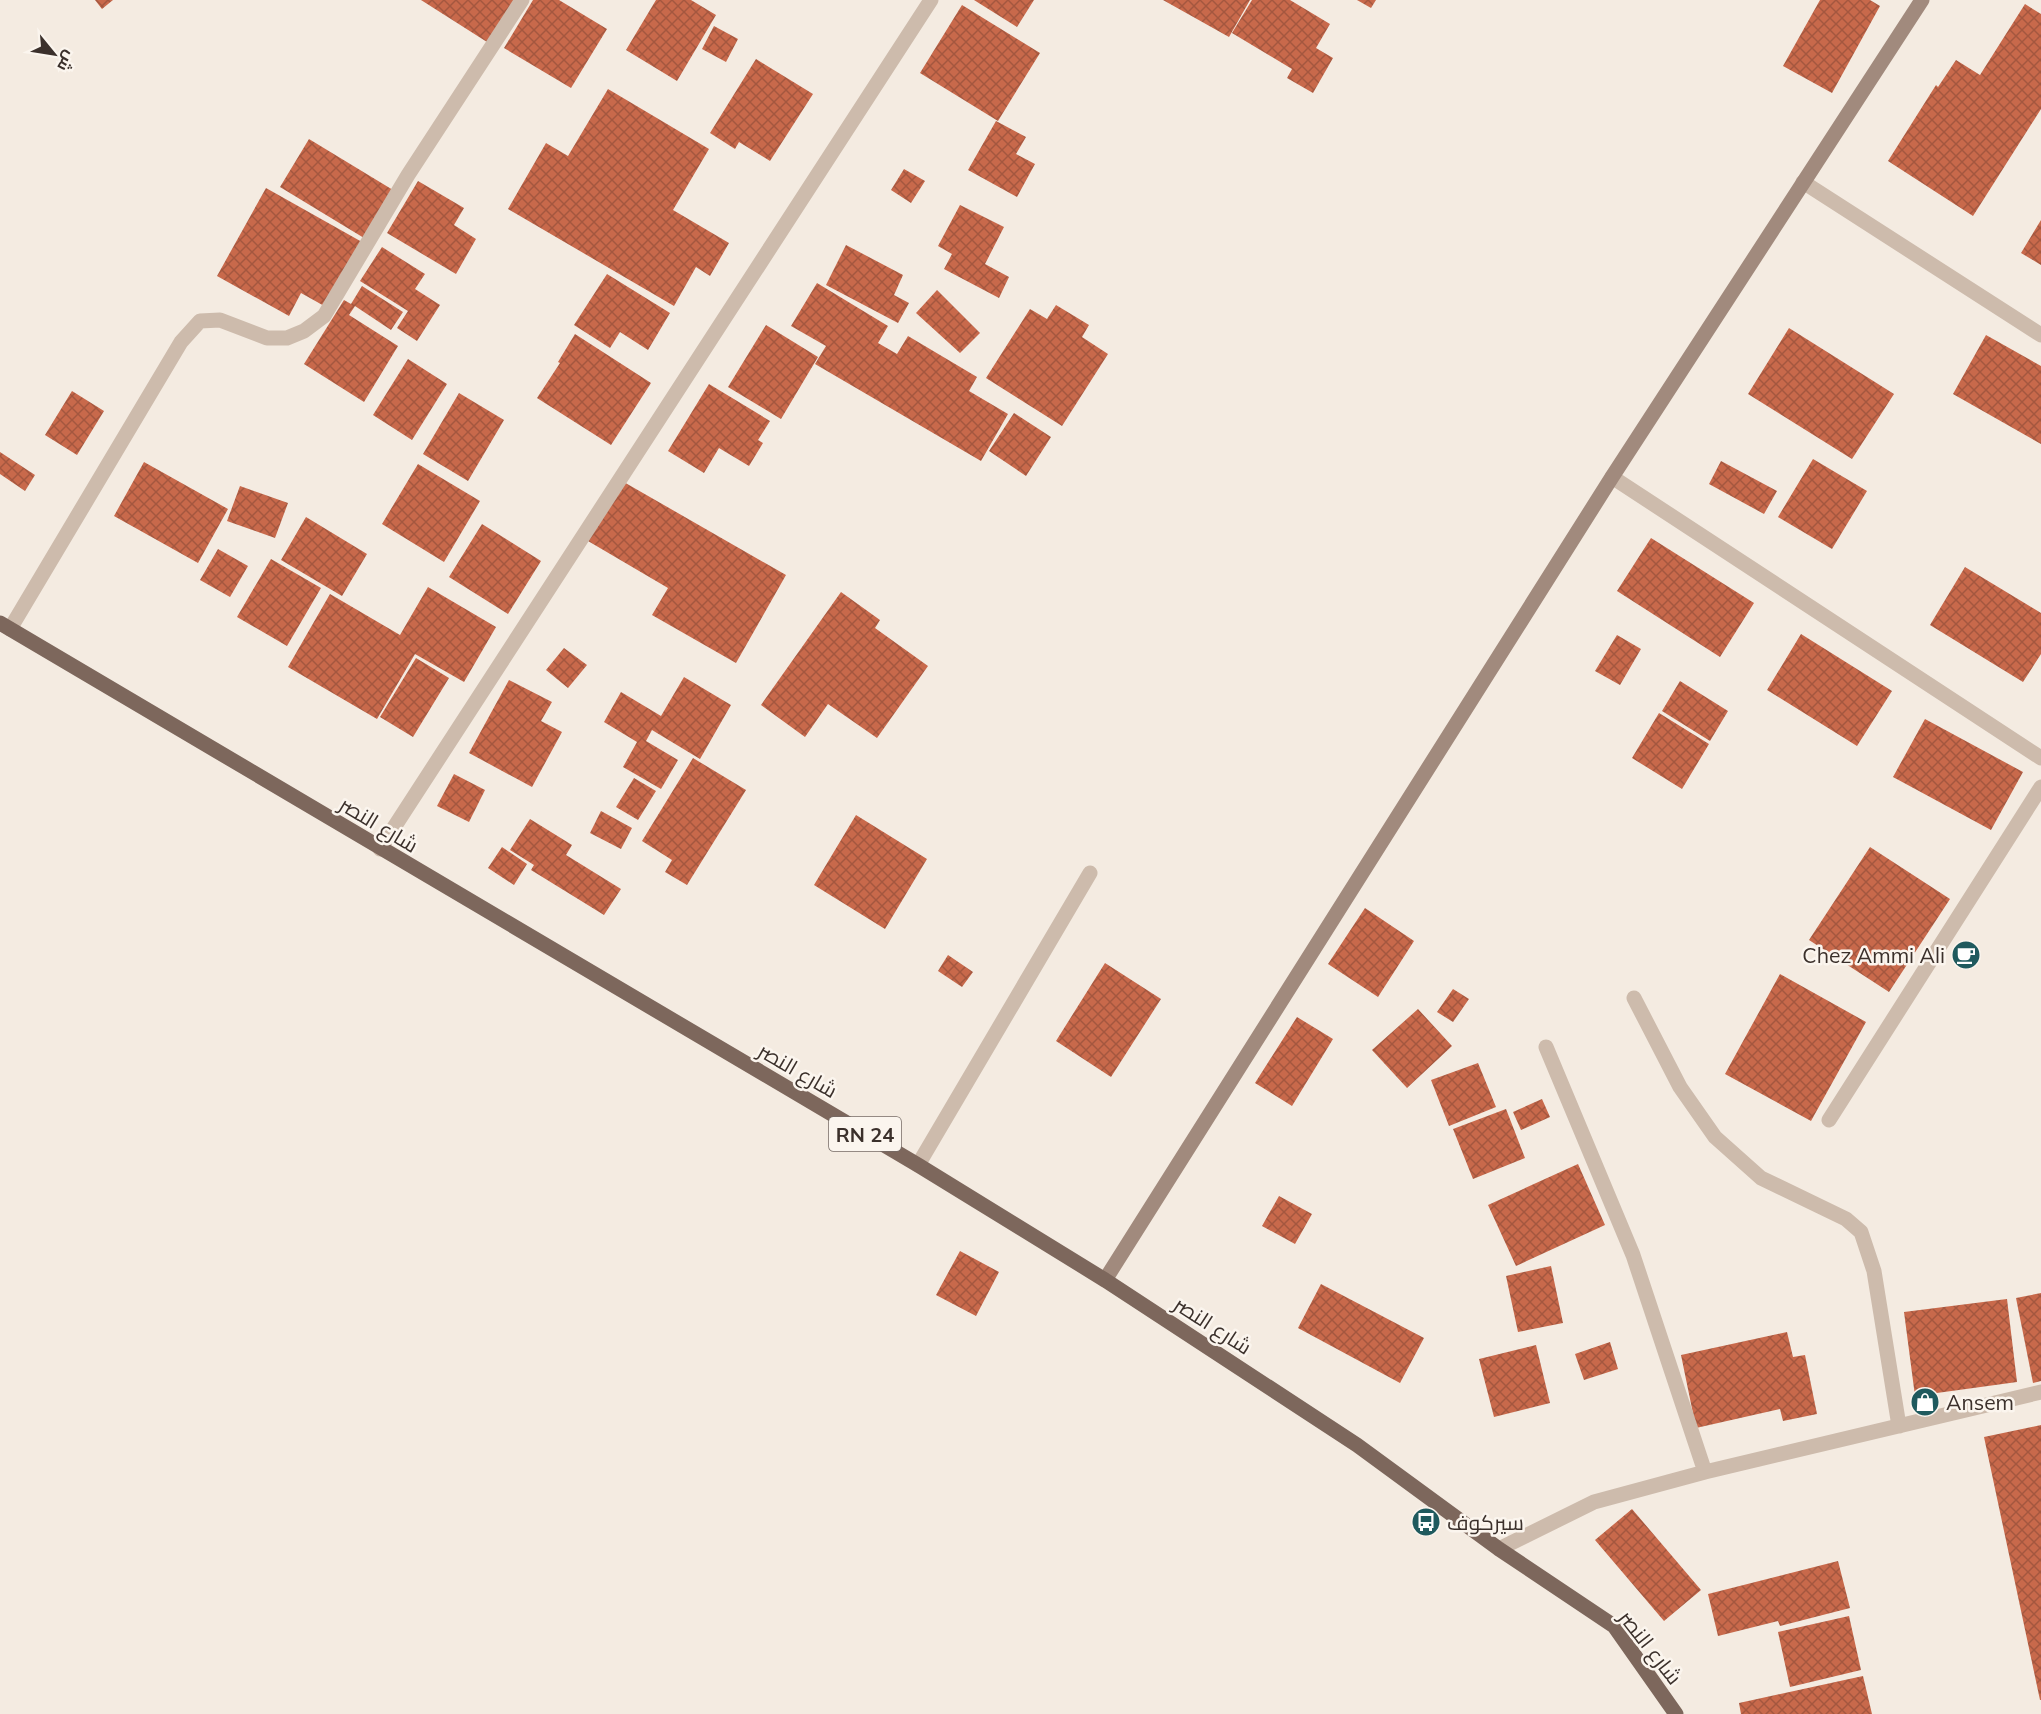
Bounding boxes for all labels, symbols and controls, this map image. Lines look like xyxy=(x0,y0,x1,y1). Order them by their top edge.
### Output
north arrow xyxy=(24,24,84,84)
text: ش xyxy=(53,48,81,75)
street label: شارع النصر xyxy=(333,790,423,859)
cafe icon: Chez Ammi Ali xyxy=(1950,939,1982,971)
place label: Chez Ammi Ali xyxy=(1802,942,1945,968)
street label: شارع النصر xyxy=(752,1036,842,1105)
road number: RN 24 xyxy=(829,1117,901,1151)
street label: شارع النصر xyxy=(1167,1290,1257,1361)
shop icon: Ansem xyxy=(1909,1386,1941,1418)
place label: Ansem xyxy=(1946,1389,2014,1415)
bus stop icon: سيركوف xyxy=(1410,1506,1442,1538)
place label: سيركوف xyxy=(1447,1509,1524,1535)
street label: شارع النصر xyxy=(1612,1604,1688,1691)

